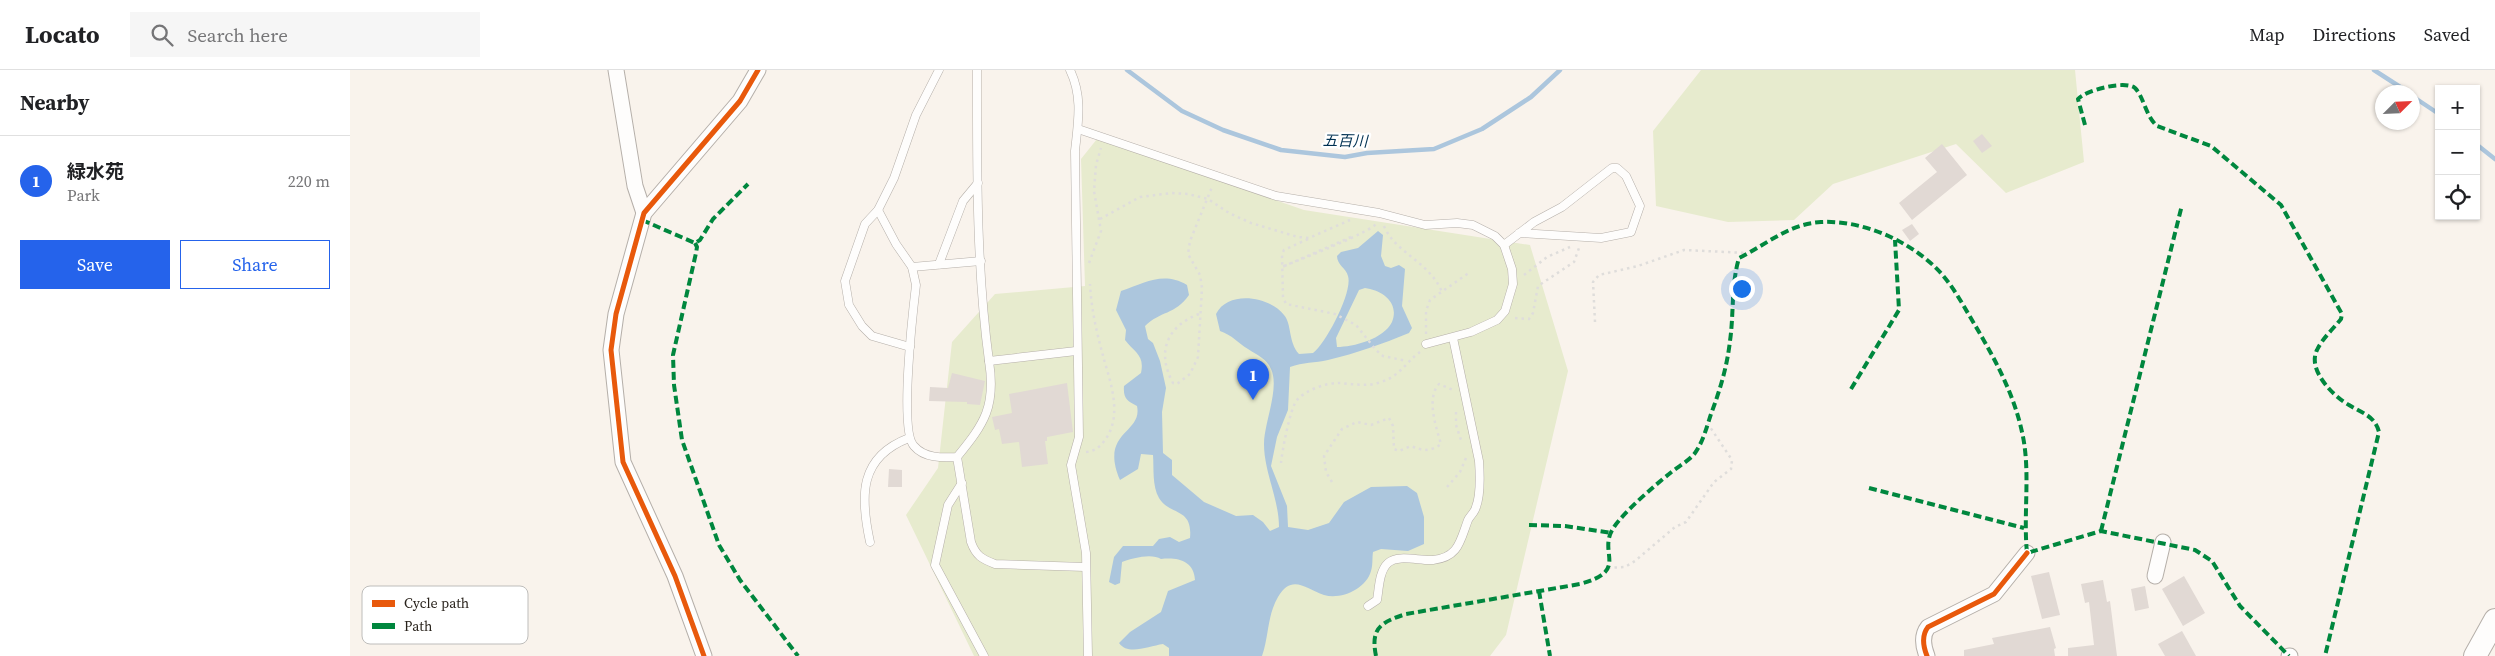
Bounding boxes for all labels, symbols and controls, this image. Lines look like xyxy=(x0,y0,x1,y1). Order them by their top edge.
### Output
search box xyxy=(130,12,480,57)
text: Locato xyxy=(25,18,100,51)
icon: search xyxy=(148,21,176,49)
text: Search here xyxy=(188,22,288,48)
text: Map xyxy=(2249,22,2285,47)
text: Directions xyxy=(2313,22,2396,47)
text: Saved xyxy=(2424,22,2470,47)
north arrow xyxy=(2375,85,2420,130)
map controls xyxy=(2435,85,2480,220)
button: + xyxy=(2435,85,2480,130)
text: Nearby xyxy=(20,88,90,117)
water label: 五百川 xyxy=(1322,130,1370,151)
button: − xyxy=(2435,130,2480,175)
text: 緑水苑 xyxy=(67,158,124,184)
text: 1 xyxy=(32,170,40,192)
text: 220 m xyxy=(288,170,330,192)
button: locate xyxy=(2435,175,2480,220)
text: Park xyxy=(67,184,100,206)
button: Save xyxy=(20,240,170,289)
button: Share xyxy=(180,240,330,289)
your location xyxy=(1729,276,1755,302)
pin: 1 xyxy=(1237,359,1269,400)
legend xyxy=(362,586,528,644)
text: Cycle path xyxy=(404,593,469,613)
text: Path xyxy=(404,616,432,636)

